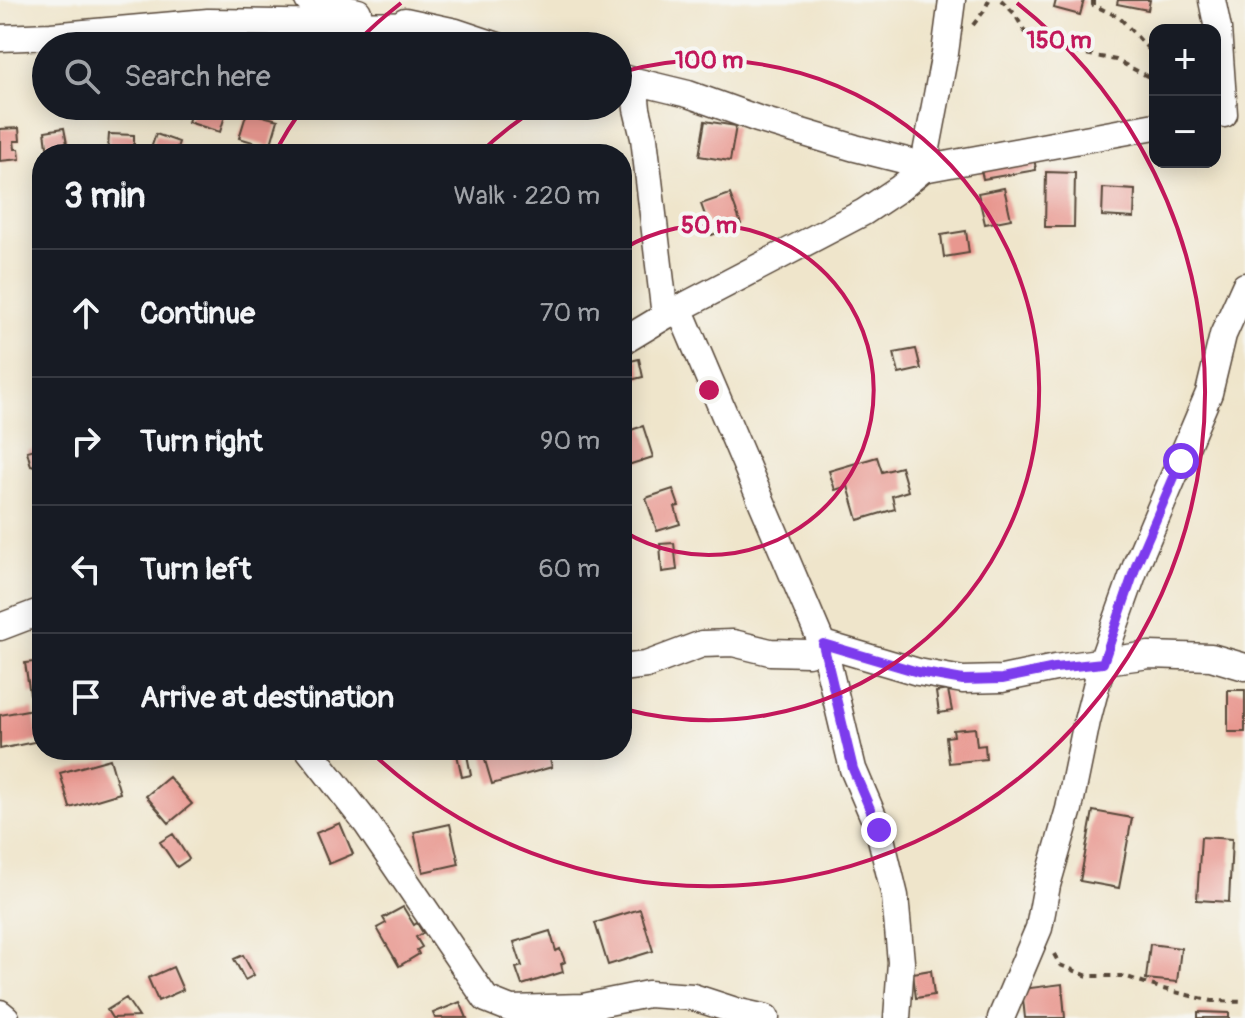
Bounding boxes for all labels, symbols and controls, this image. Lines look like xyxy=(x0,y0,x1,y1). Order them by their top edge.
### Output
map controls xyxy=(1149,24,1221,168)
button: + xyxy=(1149,24,1221,96)
text: 150 m xyxy=(1026,26,1092,55)
search box xyxy=(32,32,632,120)
text: 100 m xyxy=(675,46,743,75)
icon: search xyxy=(60,54,104,98)
text: Search here xyxy=(124,58,271,95)
button: − xyxy=(1149,96,1221,168)
text: 3 min xyxy=(64,175,146,218)
text: Walk · 220 m xyxy=(453,180,600,212)
text: 50 m xyxy=(681,211,737,240)
icon: ahead xyxy=(64,291,108,335)
text: Continue xyxy=(140,295,255,332)
text: 70 m xyxy=(540,297,600,329)
centre of rings xyxy=(695,376,723,404)
icon: right xyxy=(64,419,108,463)
text: Turn right xyxy=(140,423,263,460)
text: 90 m xyxy=(540,425,600,457)
route start xyxy=(1163,443,1199,479)
icon: left xyxy=(64,547,108,591)
text: Turn left xyxy=(140,551,251,588)
text: 60 m xyxy=(538,553,600,585)
icon: arrive xyxy=(64,675,108,719)
text: Arrive at destination xyxy=(140,679,394,716)
route end xyxy=(861,812,897,848)

